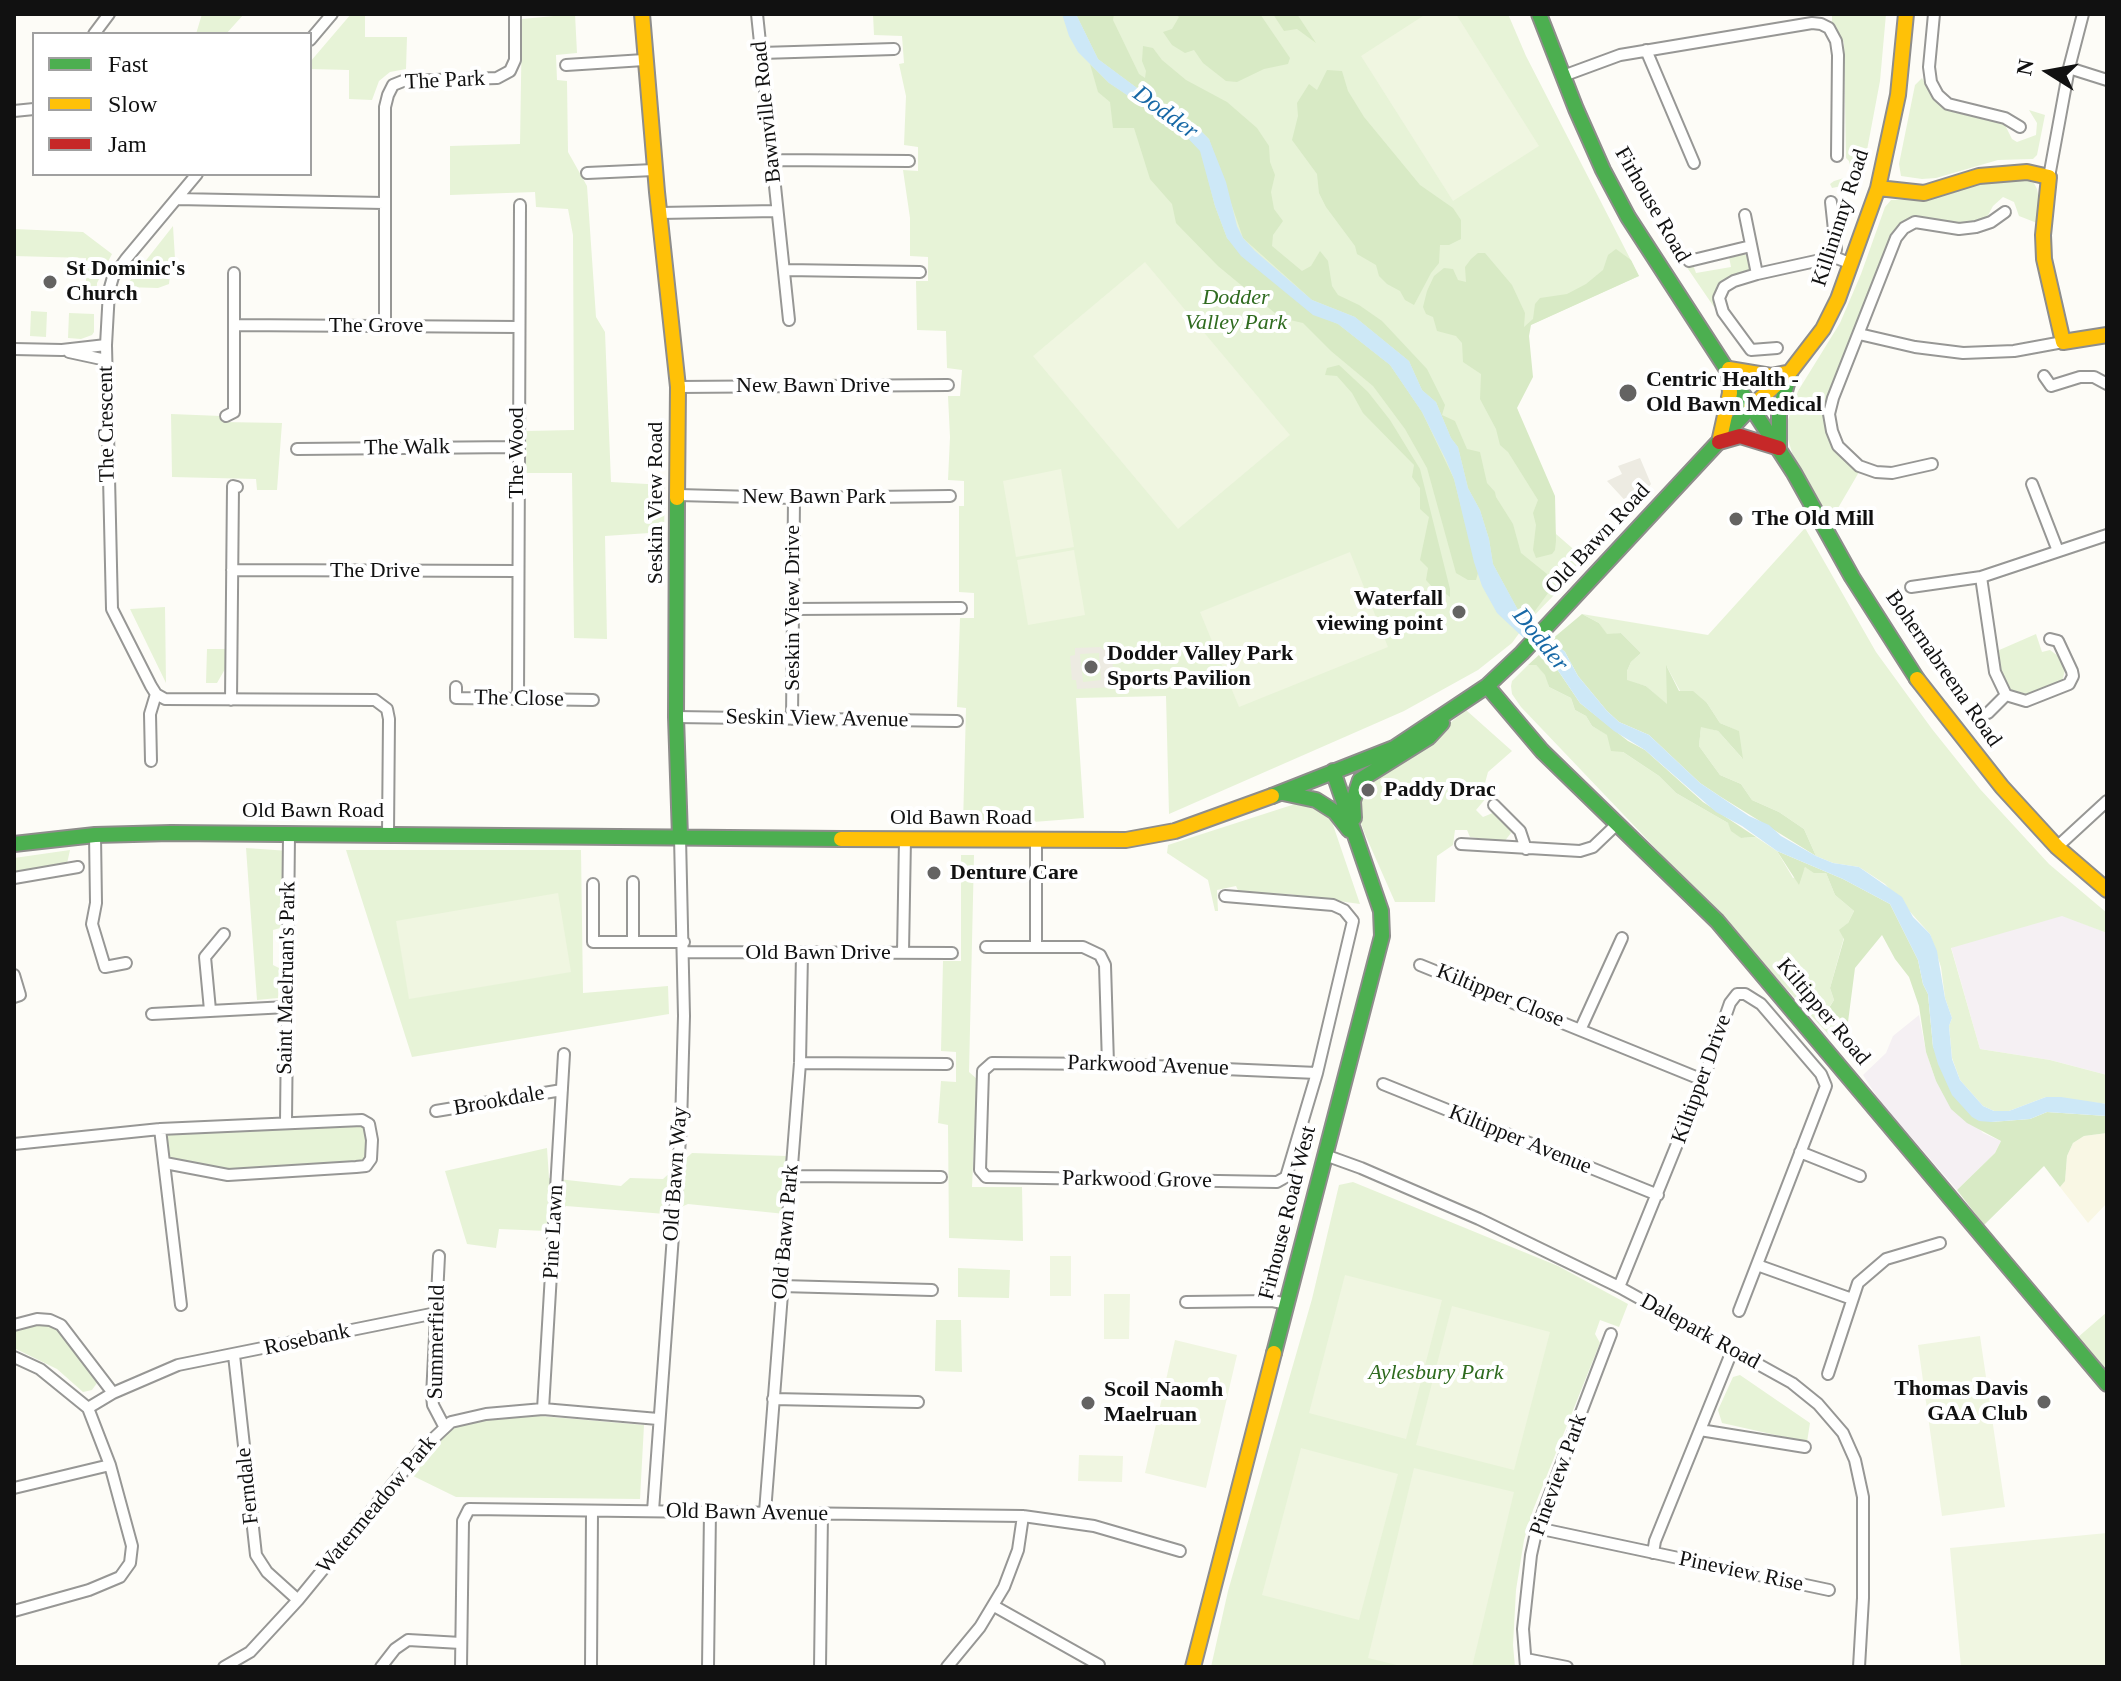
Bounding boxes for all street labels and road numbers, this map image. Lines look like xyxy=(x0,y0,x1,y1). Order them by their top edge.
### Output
street label: Bawnville Road xyxy=(746,40,788,184)
street label: The Park xyxy=(404,66,486,96)
street label: Firhouse Road xyxy=(1608,143,1696,267)
street label: Killininny Road xyxy=(1806,146,1876,290)
street label: The Grove xyxy=(329,313,423,339)
street label: The Crescent xyxy=(93,365,121,483)
street label: New Bawn Drive xyxy=(736,373,890,399)
street label: The Wood xyxy=(504,407,530,499)
street label: Seskin View Road xyxy=(643,422,669,584)
street label: The Walk xyxy=(364,434,450,462)
street label: Old Bawn Road xyxy=(1540,478,1656,600)
street label: New Bawn Park xyxy=(742,484,886,510)
street label: Seskin View Drive xyxy=(780,525,806,691)
street label: The Drive xyxy=(330,558,420,584)
street label: Bohernabreena Road xyxy=(1879,586,2007,752)
street label: The Close xyxy=(474,685,564,713)
street label: Seskin View Avenue xyxy=(725,704,909,734)
street label: Old Bawn Road xyxy=(242,798,384,824)
street label: Old Bawn Road xyxy=(890,805,1032,831)
street label: Saint Maelruan's Park xyxy=(272,881,302,1075)
street label: Old Bawn Drive xyxy=(745,940,891,966)
street label: Kiltipper Road xyxy=(1771,953,1875,1071)
street label: Kiltipper Close xyxy=(1432,958,1568,1034)
street label: Kiltipper Drive xyxy=(1667,1011,1737,1147)
street label: Parkwood Avenue xyxy=(1067,1050,1229,1082)
street label: Brookdale xyxy=(452,1080,546,1122)
street label: Kiltipper Avenue xyxy=(1445,1099,1595,1181)
street label: Old Bawn Way xyxy=(658,1106,694,1242)
street label: Firhouse Road West xyxy=(1254,1124,1322,1302)
street label: Old Bawn Park xyxy=(767,1163,805,1301)
street label: Parkwood Grove xyxy=(1062,1165,1212,1195)
street label: Pine Lawn xyxy=(538,1184,570,1280)
street label: Summerfield xyxy=(423,1284,451,1400)
street label: Dalepark Road xyxy=(1636,1288,1764,1376)
street label: Rosebank xyxy=(262,1318,352,1362)
street label: Pineview Park xyxy=(1525,1410,1593,1540)
street label: Watermeadow Park xyxy=(312,1431,442,1579)
street label: Ferndale xyxy=(231,1446,265,1526)
street label: Old Bawn Avenue xyxy=(666,1498,828,1528)
street label: Pineview Rise xyxy=(1676,1546,1806,1598)

